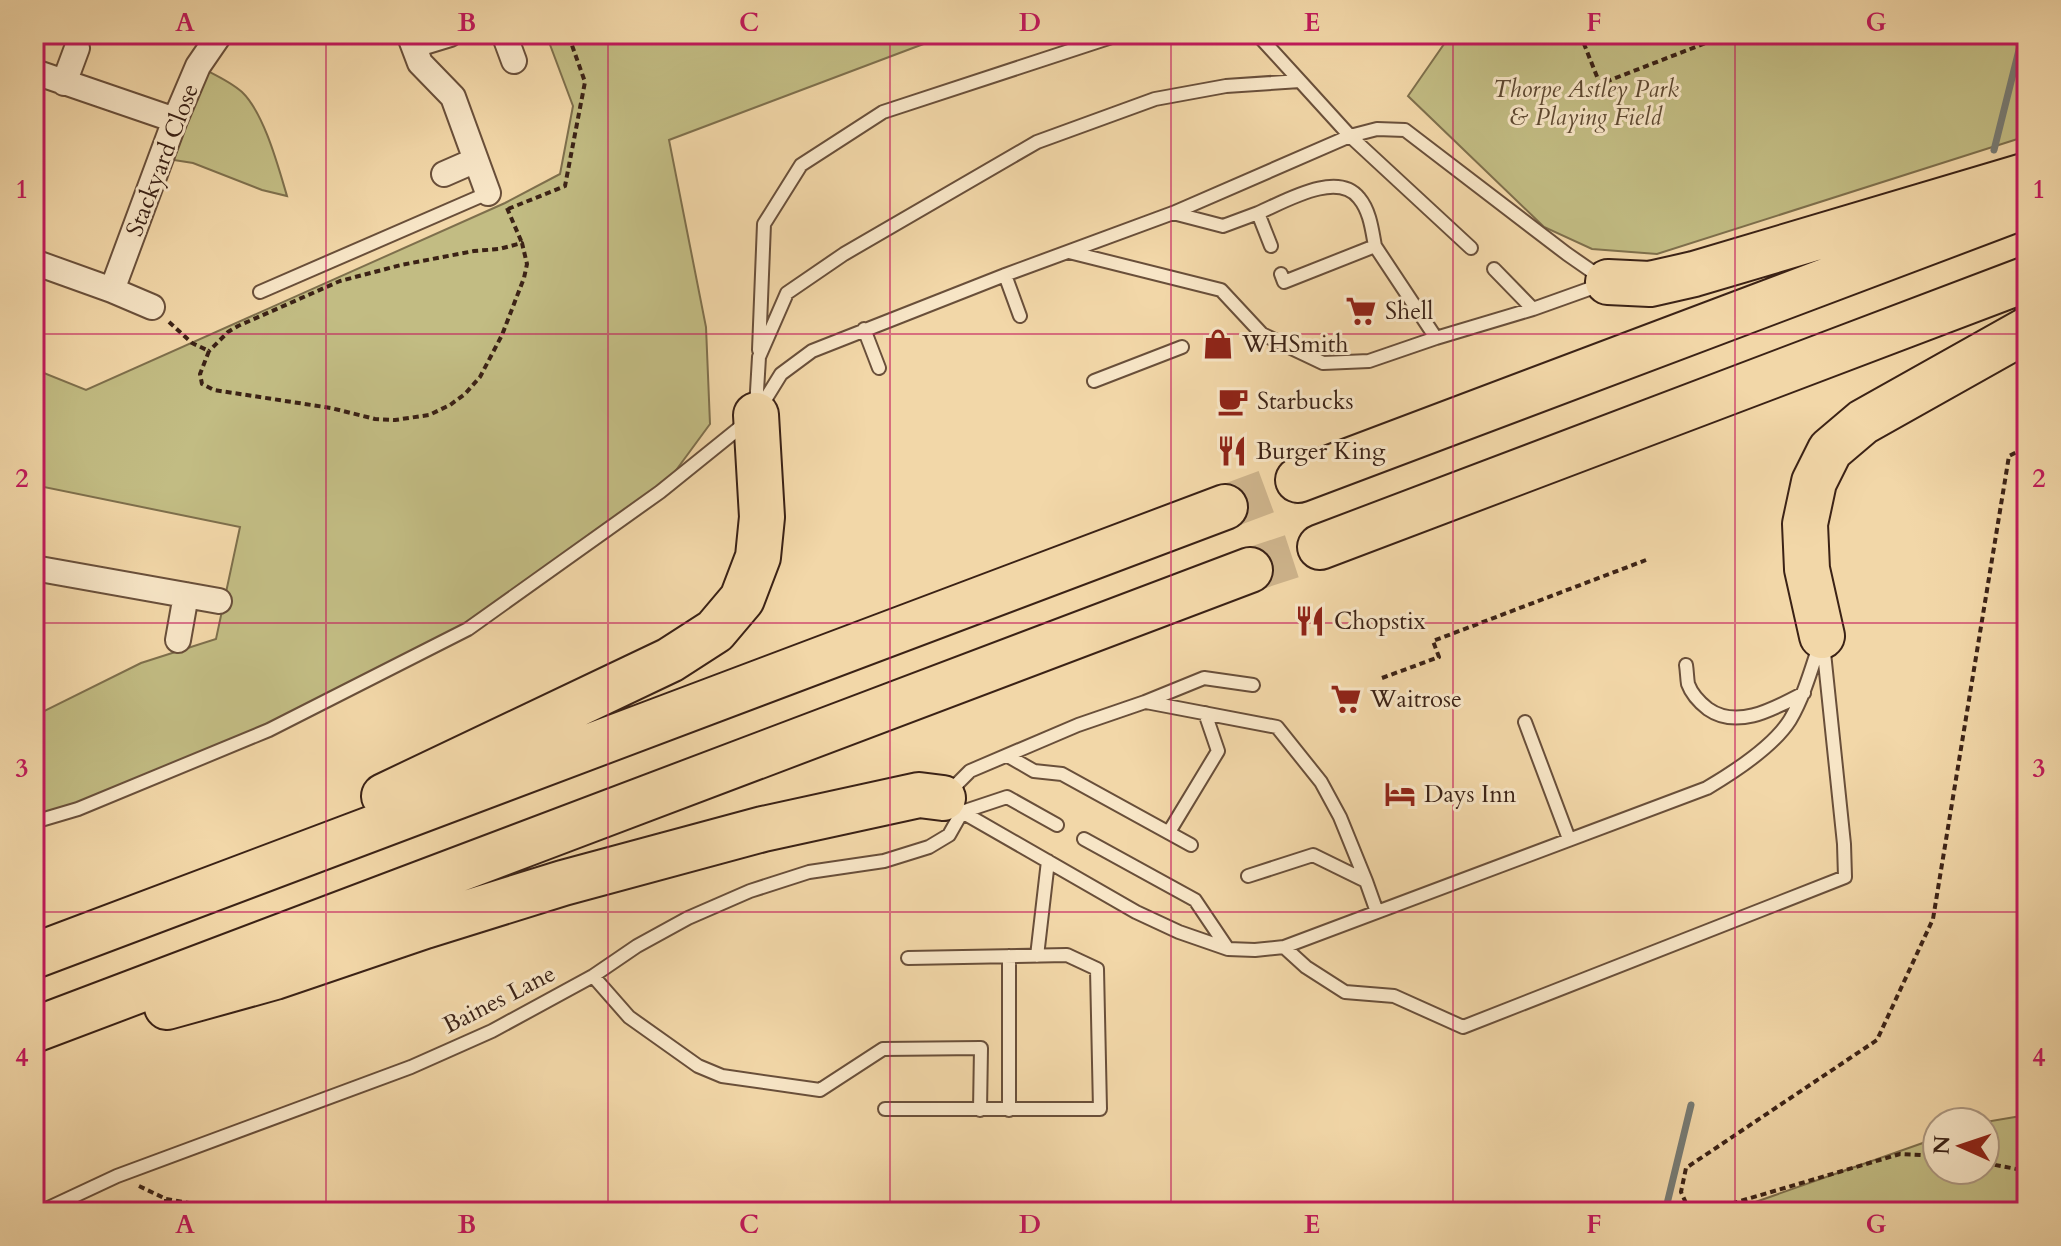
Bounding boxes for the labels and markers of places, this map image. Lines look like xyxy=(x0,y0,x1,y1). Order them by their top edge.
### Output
supermarket icon: Shell xyxy=(1344,294,1378,328)
place label: Shell xyxy=(1385,295,1433,328)
shop icon: WHSmith xyxy=(1201,327,1235,361)
place label: WHSmith xyxy=(1241,328,1348,361)
cafe icon: Starbucks xyxy=(1216,384,1250,418)
place label: Starbucks xyxy=(1257,385,1354,418)
restaurant icon: Burger King xyxy=(1215,434,1249,468)
place label: Burger King xyxy=(1256,435,1386,468)
restaurant icon: Chopstix xyxy=(1293,604,1327,638)
place label: Chopstix xyxy=(1334,605,1426,638)
supermarket icon: Waitrose xyxy=(1329,682,1363,716)
place label: Waitrose xyxy=(1369,683,1462,716)
hotel icon: Days Inn xyxy=(1383,777,1417,811)
place label: Days Inn xyxy=(1424,778,1517,811)

